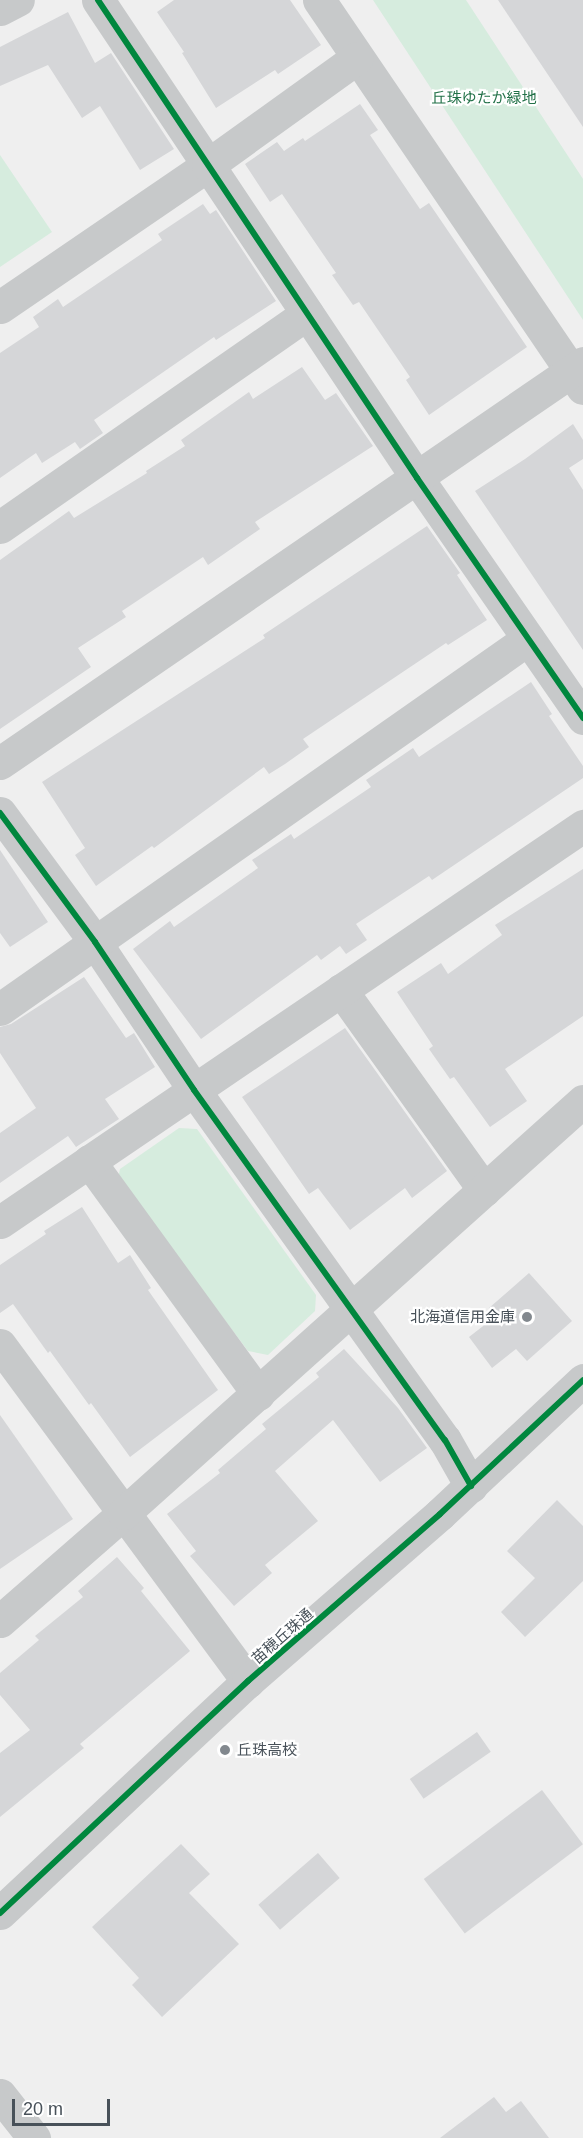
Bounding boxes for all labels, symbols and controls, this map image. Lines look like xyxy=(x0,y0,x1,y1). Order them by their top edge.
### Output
park label: 丘珠ゆたか緑地 xyxy=(432,89,536,107)
place label: 北海道信用金庫 xyxy=(410,1308,515,1326)
marker: 北海道信用金庫 xyxy=(520,1310,534,1324)
street label: 苗穂丘珠通 xyxy=(248,1605,316,1667)
place label: 丘珠高校 xyxy=(237,1741,297,1759)
marker: 丘珠高校 xyxy=(218,1743,232,1757)
scale bar xyxy=(15,2087,112,2125)
text: 20 m xyxy=(23,2099,63,2119)

